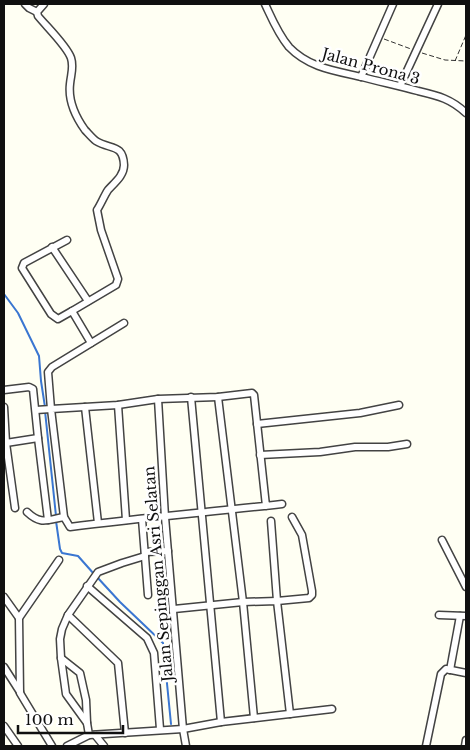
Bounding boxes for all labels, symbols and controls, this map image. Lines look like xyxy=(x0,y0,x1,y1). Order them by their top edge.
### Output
street label: Jalan Prona 3 xyxy=(318,43,422,88)
street label: Jalan Sepinggan Asri Selatan xyxy=(139,465,177,685)
scale bar xyxy=(18,702,122,734)
text: 100 m xyxy=(25,710,74,729)

